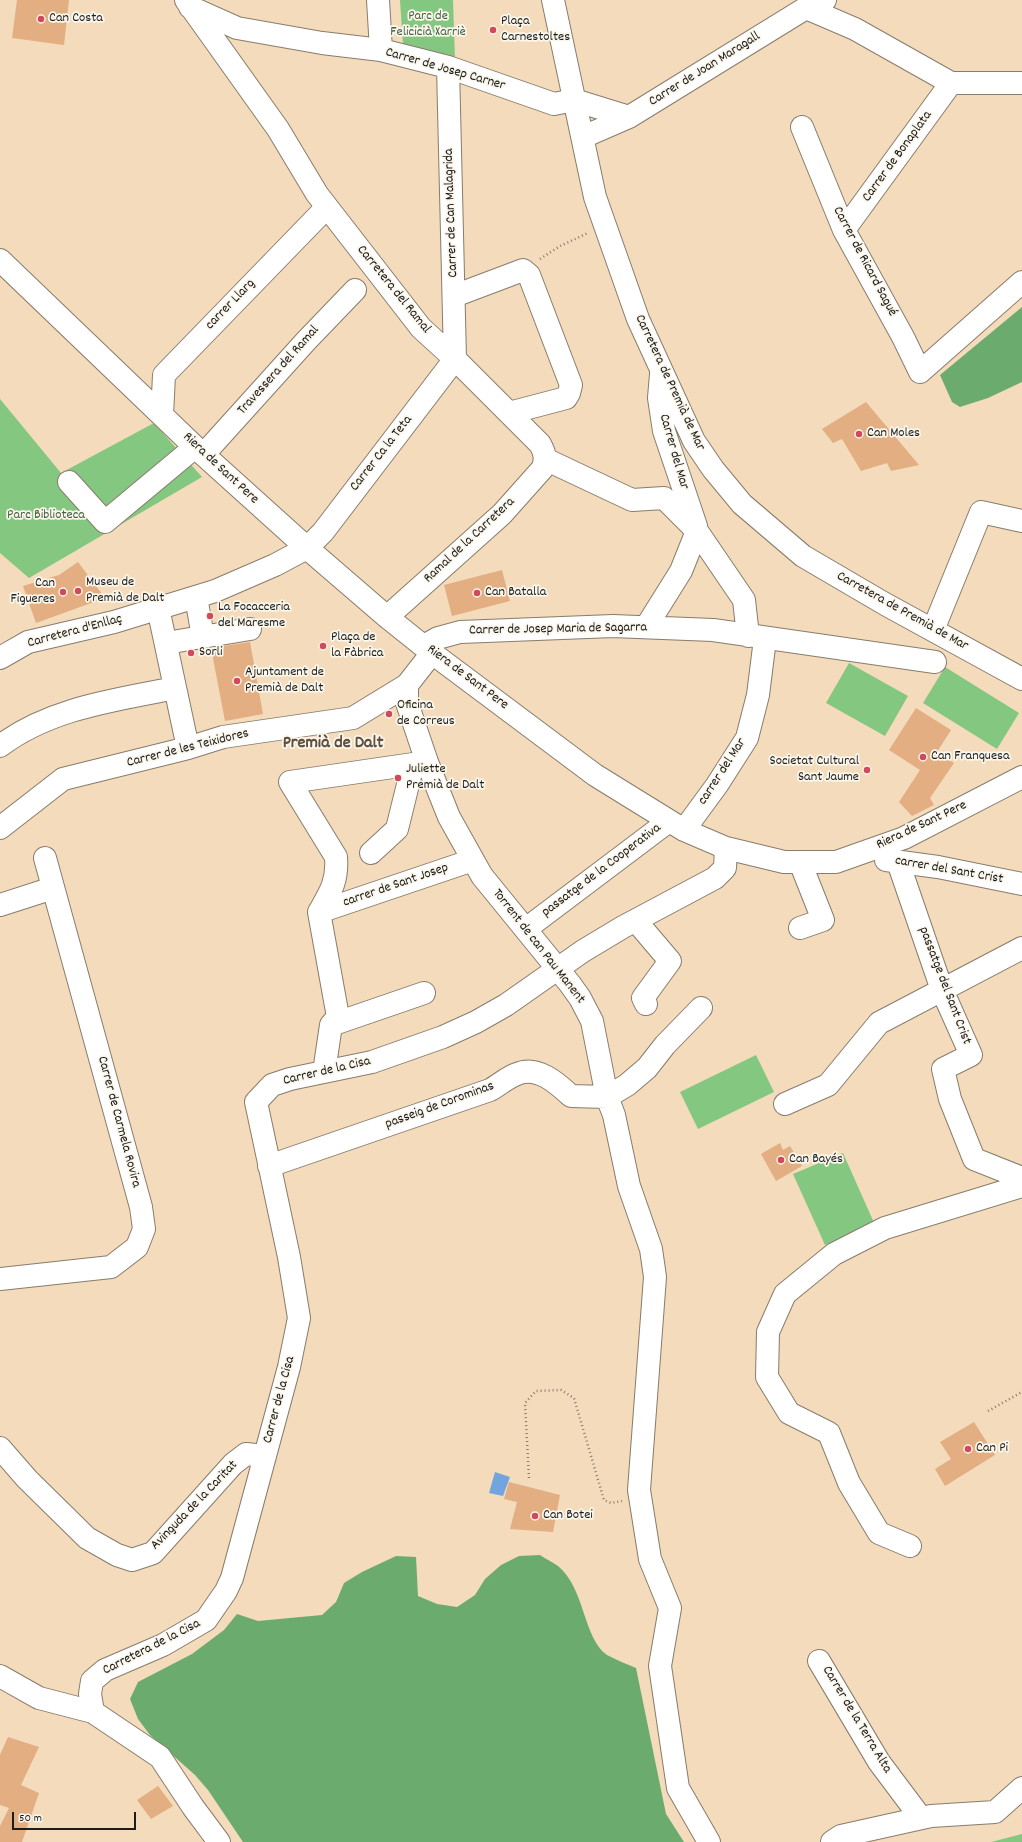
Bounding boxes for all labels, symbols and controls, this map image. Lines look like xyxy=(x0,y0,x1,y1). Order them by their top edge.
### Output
park label: Parc de Felicicià Xarriè xyxy=(390,9,466,42)
place label: Can Costa xyxy=(49,11,103,27)
marker: Can Costa xyxy=(36,14,46,24)
place label: Plaça Carnestoltes xyxy=(501,14,570,46)
marker: Plaça Carnestoltes xyxy=(488,25,498,35)
street label: Carrer de Joan Maragall xyxy=(646,29,764,111)
street label: Carrer de Josep Carner xyxy=(383,45,507,95)
street label: Carrer de Bonaplata xyxy=(859,108,937,206)
street label: Carrer de Can Malagrida xyxy=(441,148,463,278)
street label: Carrer de Ricard Sagué xyxy=(828,204,900,320)
street label: Carretera del Ramal xyxy=(352,243,434,337)
street label: carrer Llarg xyxy=(203,276,259,334)
street label: Carretera de Premià de Mar xyxy=(630,312,708,454)
street label: Travessera del Ramal xyxy=(234,323,324,419)
street label: Carrer del Mar xyxy=(654,412,692,492)
street label: Carrer Ca la Teta xyxy=(347,413,417,495)
place label: Can Moles xyxy=(867,426,920,442)
street label: Riera de Sant Pere xyxy=(178,429,262,509)
marker: Can Moles xyxy=(854,429,864,439)
street label: Ramal de la Carretera xyxy=(421,495,519,587)
park label: Parc Biblioteca xyxy=(7,508,85,524)
street label: Carretera de Premià de Mar xyxy=(833,569,971,655)
place label: Museu de Premià de Dalt xyxy=(86,575,164,608)
place label: Can Figueres xyxy=(11,576,55,608)
place label: Can Batalla xyxy=(485,585,546,601)
marker: Museu de Premià de Dalt xyxy=(73,586,83,596)
marker: Can Figueres xyxy=(58,587,68,597)
marker: Can Batalla xyxy=(472,588,482,598)
place label: La Focacceria del Maresme xyxy=(218,600,290,632)
street label: Carretera d'Enllaç xyxy=(26,611,124,653)
marker: La Focacceria del Maresme xyxy=(205,611,215,621)
street label: Carrer de Josep Maria de Sagarra xyxy=(469,620,647,640)
place label: Plaça de la Fàbrica xyxy=(331,630,383,662)
marker: Plaça de la Fàbrica xyxy=(318,641,328,651)
street label: Riera de Sant Pere xyxy=(423,642,511,714)
place label: Sorli xyxy=(199,645,222,661)
marker: Sorli xyxy=(186,648,196,658)
place label: Ajuntament de Premià de Dalt xyxy=(245,665,324,698)
marker: Ajuntament de Premià de Dalt xyxy=(232,676,242,686)
place label: Oficina de Correus xyxy=(397,698,455,730)
marker: Oficina de Correus xyxy=(384,709,394,719)
street label: Carrer de les Teixidores xyxy=(125,726,251,772)
district label: Premià de Dalt xyxy=(283,734,383,756)
street label: carrer del Mar xyxy=(695,735,751,809)
place label: Can Franquesa xyxy=(931,749,1010,765)
marker: Can Franquesa xyxy=(918,752,928,762)
place label: Societat Cultural Sant Jaume xyxy=(770,754,859,786)
place label: Juliette Premià de Dalt xyxy=(406,762,484,794)
marker: Societat Cultural Sant Jaume xyxy=(862,765,872,775)
marker: Juliette Premià de Dalt xyxy=(393,773,403,783)
street label: Riera de Sant Pere xyxy=(874,798,970,854)
street label: passatge de la Cooperativa xyxy=(539,821,665,921)
street label: carrer del Sant Crist xyxy=(894,853,1004,889)
street label: carrer de Sant Josep xyxy=(341,860,451,912)
street label: Torrent de can Pau Manent xyxy=(488,886,588,1008)
street label: passatge del Sant Crist xyxy=(914,925,974,1047)
street label: Carrer de la Cisa xyxy=(282,1054,372,1090)
street label: Carrer de Carmela Rovira xyxy=(92,1055,144,1189)
street label: passeig de Corominas xyxy=(383,1079,497,1133)
place label: Can Bayés xyxy=(789,1152,843,1168)
marker: Can Bayés xyxy=(776,1155,786,1165)
street label: Carrer de la Cisa xyxy=(260,1355,300,1445)
place label: Can Pi xyxy=(976,1441,1008,1457)
marker: Can Pi xyxy=(963,1444,973,1454)
street label: Avinguda de la Caritat xyxy=(148,1458,242,1554)
place label: Can Botei xyxy=(543,1508,593,1524)
marker: Can Botei xyxy=(530,1511,540,1521)
street label: Carretera de la Cisa xyxy=(100,1616,204,1680)
street label: Carrer de la Terra Alta xyxy=(817,1663,895,1777)
scale bar xyxy=(14,1804,138,1830)
text: 50 m xyxy=(19,1810,42,1827)

